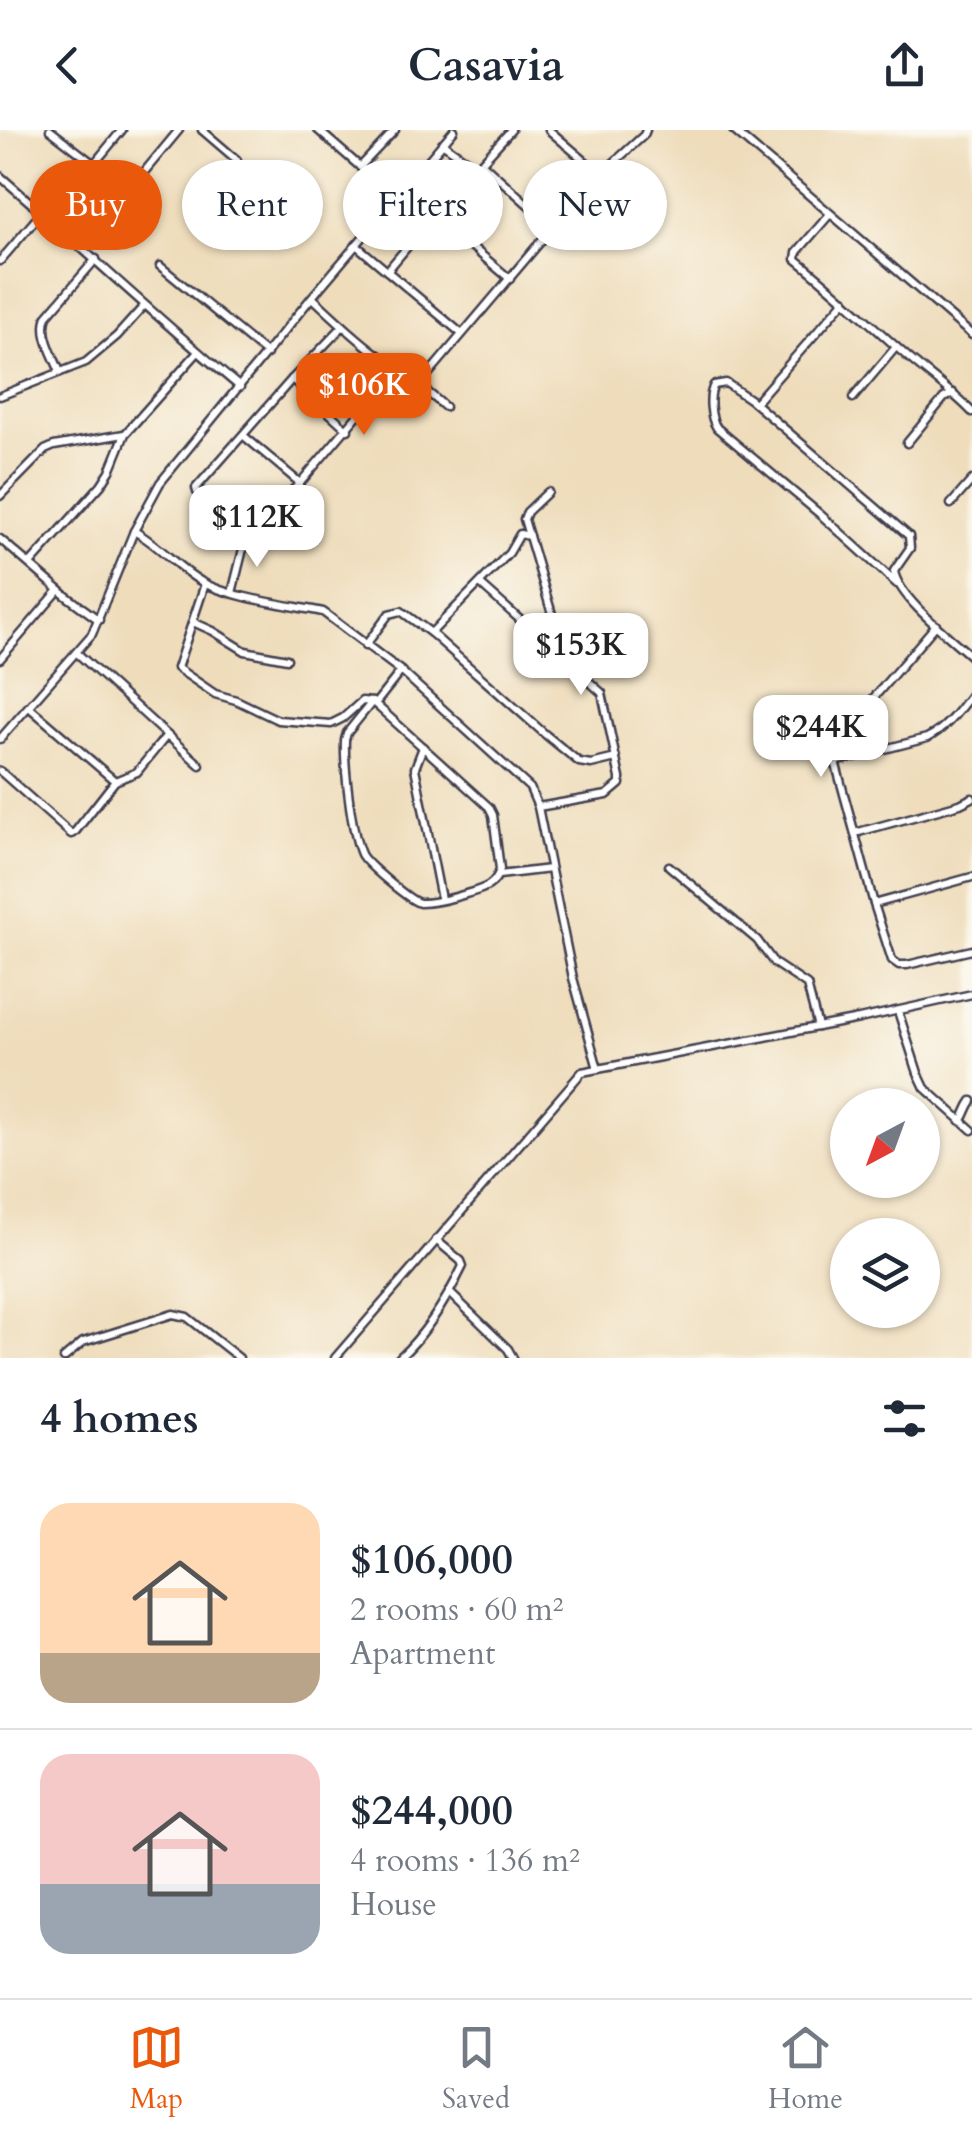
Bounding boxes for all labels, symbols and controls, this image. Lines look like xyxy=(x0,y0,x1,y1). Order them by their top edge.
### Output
text: Casavia xyxy=(408,35,564,96)
icon: back xyxy=(40,38,95,93)
icon: share xyxy=(877,38,932,93)
chip: Buy xyxy=(30,160,162,250)
chip: Rent xyxy=(182,160,323,250)
chip: Filters xyxy=(343,160,503,250)
chip: New xyxy=(523,160,667,250)
pin: $106K xyxy=(294,353,434,438)
text: $106K xyxy=(318,363,410,407)
pin: $112K xyxy=(187,485,327,570)
text: $112K xyxy=(211,495,303,539)
pin: $153K xyxy=(511,613,651,698)
text: $153K xyxy=(535,623,627,667)
pin: $244K xyxy=(751,695,891,780)
text: $244K xyxy=(775,705,867,749)
north arrow xyxy=(830,1088,940,1198)
map controls xyxy=(830,1088,940,1328)
button: layers xyxy=(830,1218,940,1328)
text: 4 homes xyxy=(40,1390,198,1447)
icon: filters xyxy=(877,1391,932,1446)
text: $106,000 xyxy=(350,1531,513,1588)
icon: home xyxy=(120,1543,240,1663)
text: 2 rooms · 60 m² xyxy=(350,1588,563,1632)
text: Apartment xyxy=(350,1632,495,1676)
text: $244,000 xyxy=(350,1782,513,1839)
icon: home xyxy=(120,1794,240,1914)
text: 4 rooms · 136 m² xyxy=(350,1839,580,1883)
text: House xyxy=(350,1883,437,1927)
tab: Map xyxy=(129,2020,184,2118)
tab: Saved xyxy=(442,2020,510,2118)
tab: Home xyxy=(768,2020,843,2118)

